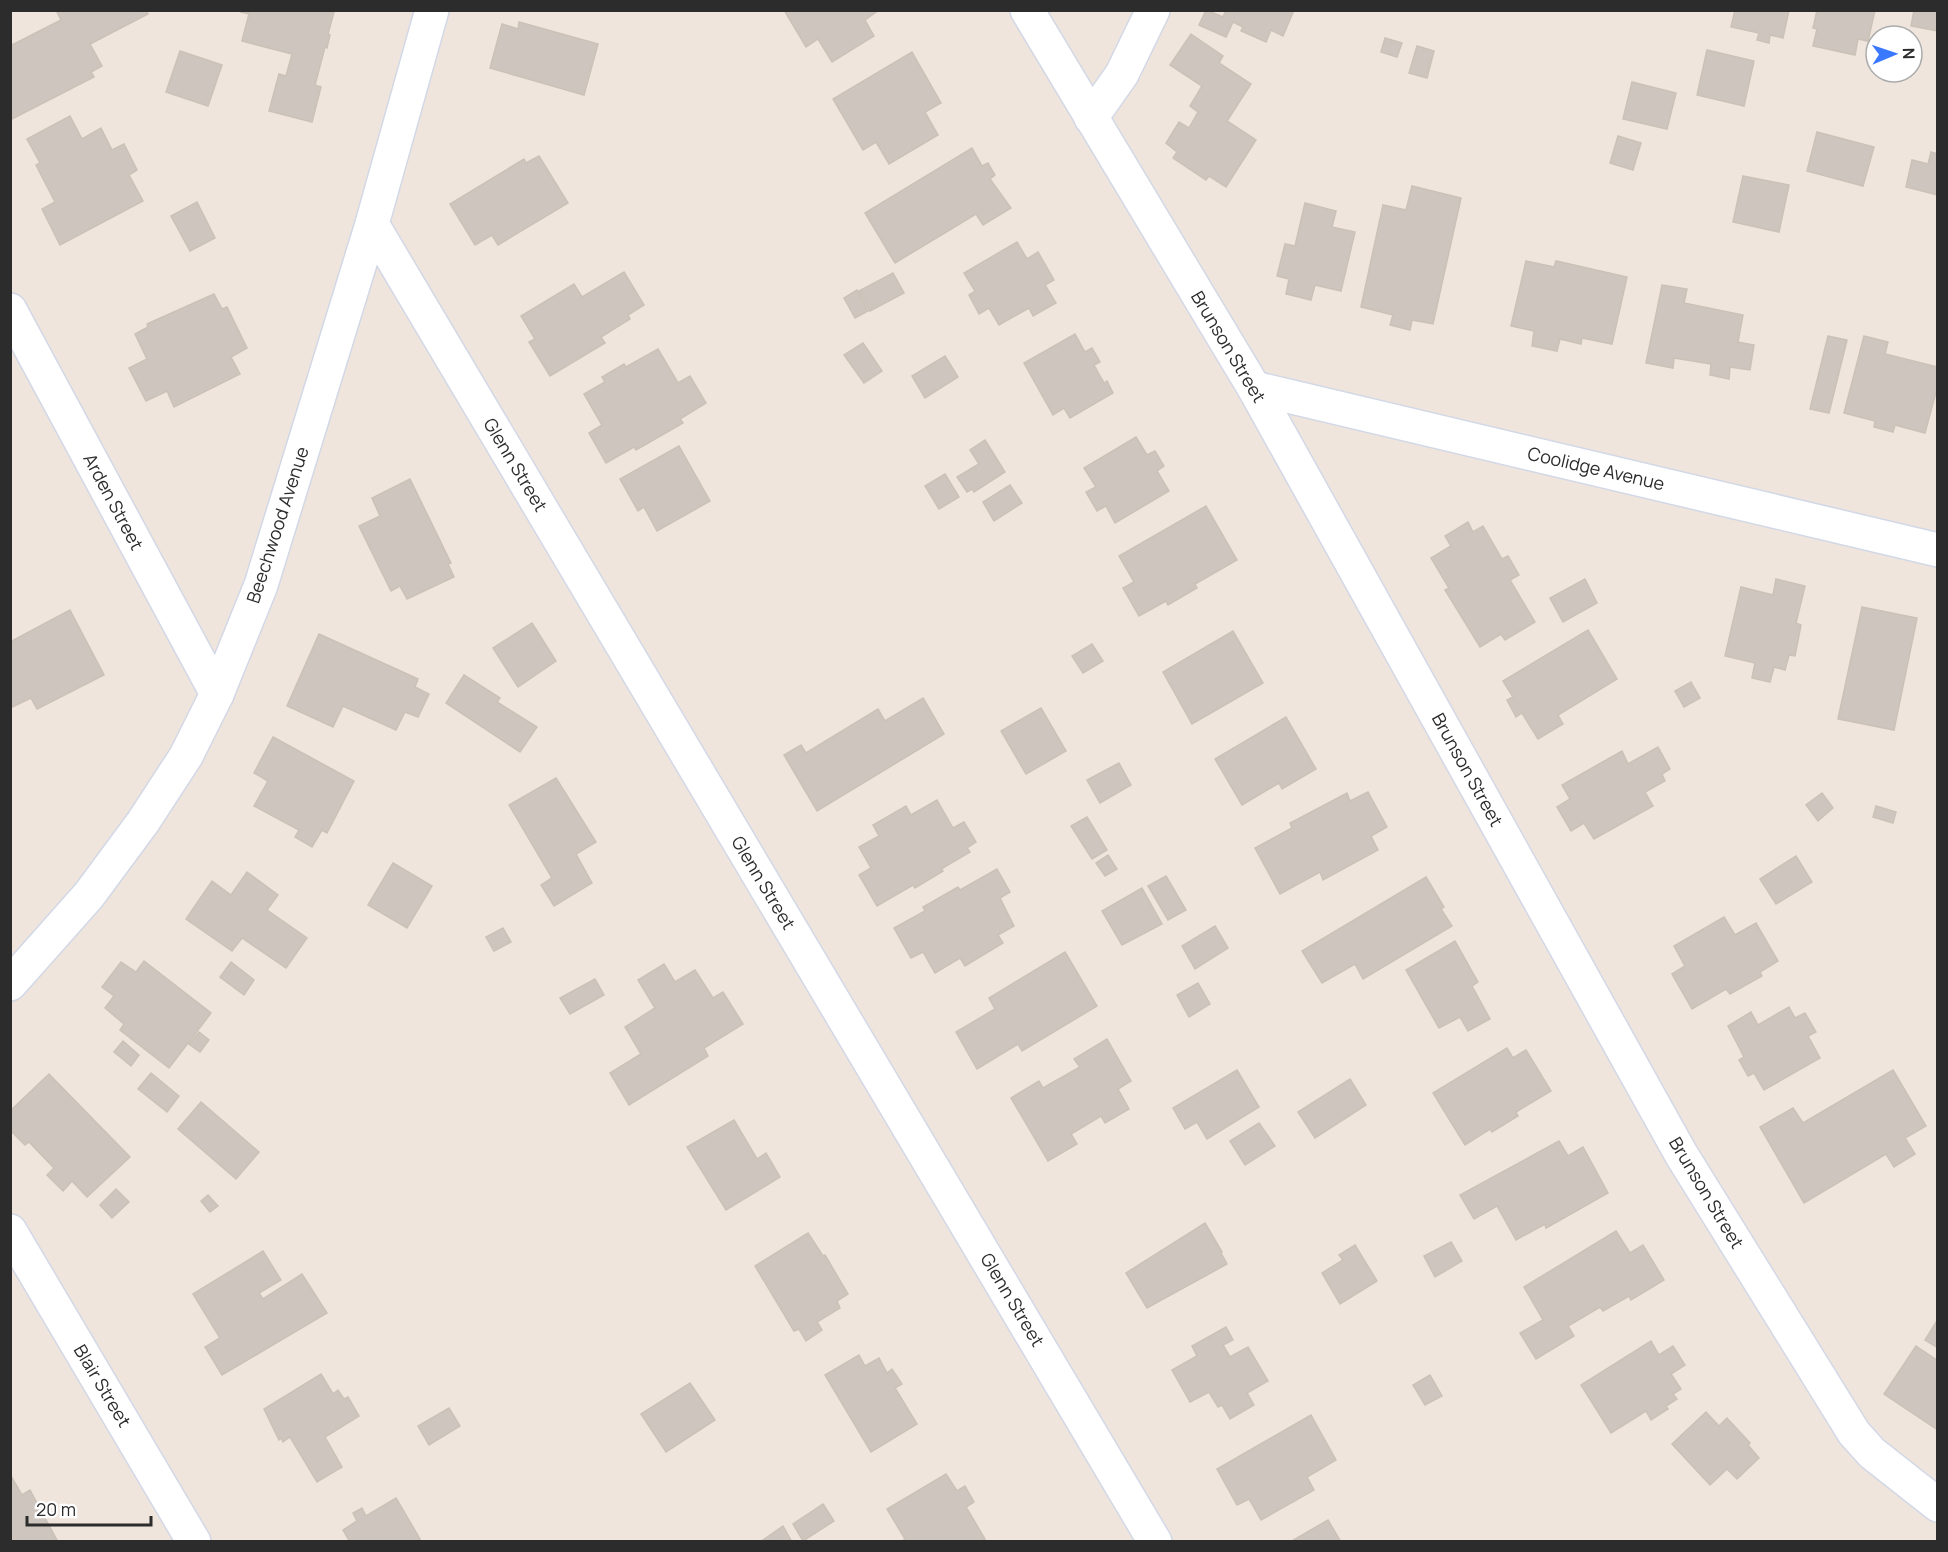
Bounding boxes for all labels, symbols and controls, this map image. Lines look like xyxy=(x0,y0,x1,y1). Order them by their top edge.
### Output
north arrow xyxy=(1864,24,1924,84)
text: N xyxy=(1898,47,1920,60)
street label: Brunson Street xyxy=(1186,286,1272,407)
street label: Glenn Street xyxy=(479,413,553,516)
street label: Coolidge Avenue xyxy=(1525,441,1667,495)
street label: Beechwood Avenue xyxy=(240,443,314,606)
street label: Arden Street xyxy=(78,449,149,554)
street label: Brunson Street xyxy=(1427,709,1509,831)
street label: Glenn Street xyxy=(727,831,801,934)
street label: Brunson Street xyxy=(1664,1132,1750,1253)
street label: Glenn Street xyxy=(976,1248,1050,1351)
street label: Blair Street xyxy=(69,1340,137,1431)
scale bar xyxy=(27,1489,152,1527)
text: 20 m xyxy=(36,1497,76,1521)

